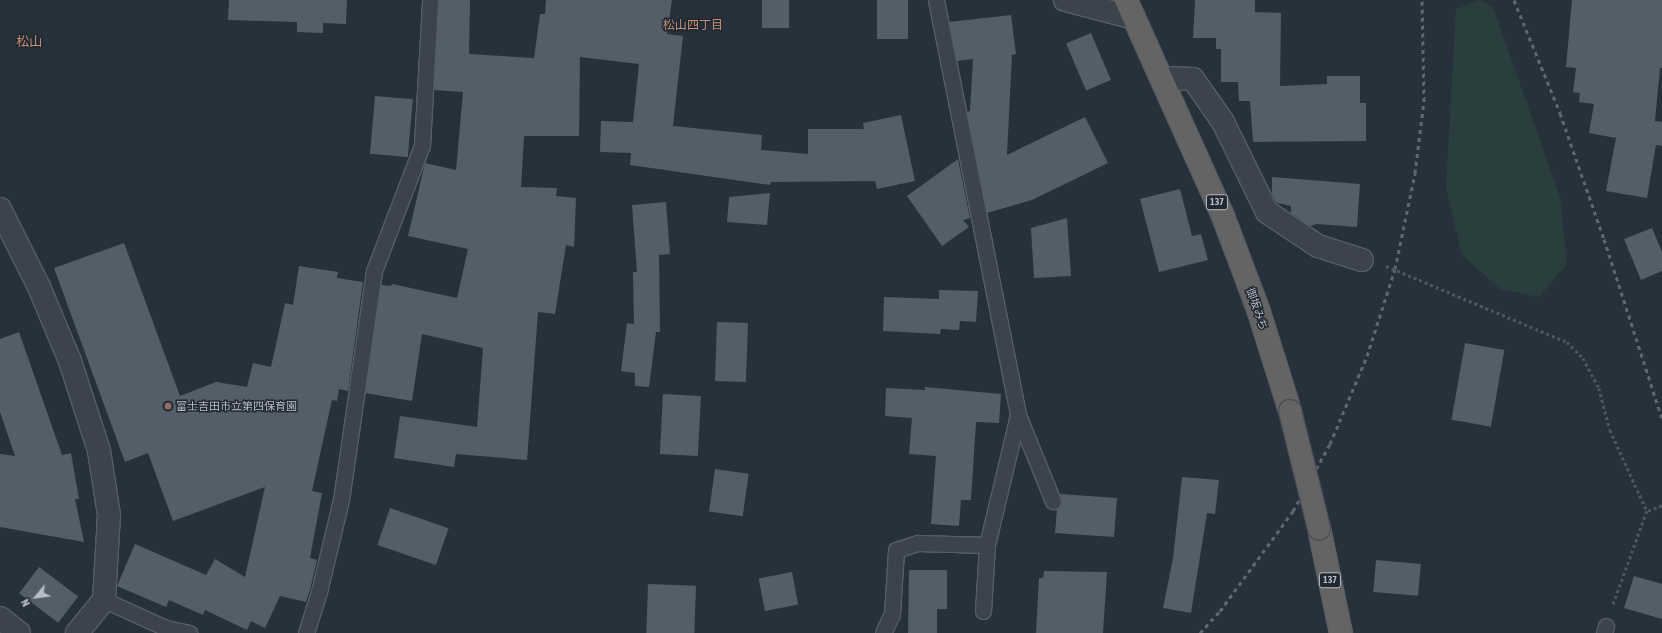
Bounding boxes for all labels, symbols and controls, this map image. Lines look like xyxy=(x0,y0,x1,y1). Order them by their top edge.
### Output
district label: 松山四丁目 xyxy=(663,19,723,33)
district label: 松山 xyxy=(16,34,42,50)
road number: 137 xyxy=(1205,194,1229,210)
street label: 御坂みち xyxy=(1244,286,1270,332)
place label: 富士吉田市立第四保育園 xyxy=(176,399,297,413)
marker: 富士吉田市立第四保育園 xyxy=(163,401,173,411)
road number: 137 xyxy=(1318,572,1342,588)
north arrow xyxy=(16,577,56,617)
text: N xyxy=(19,597,32,609)

